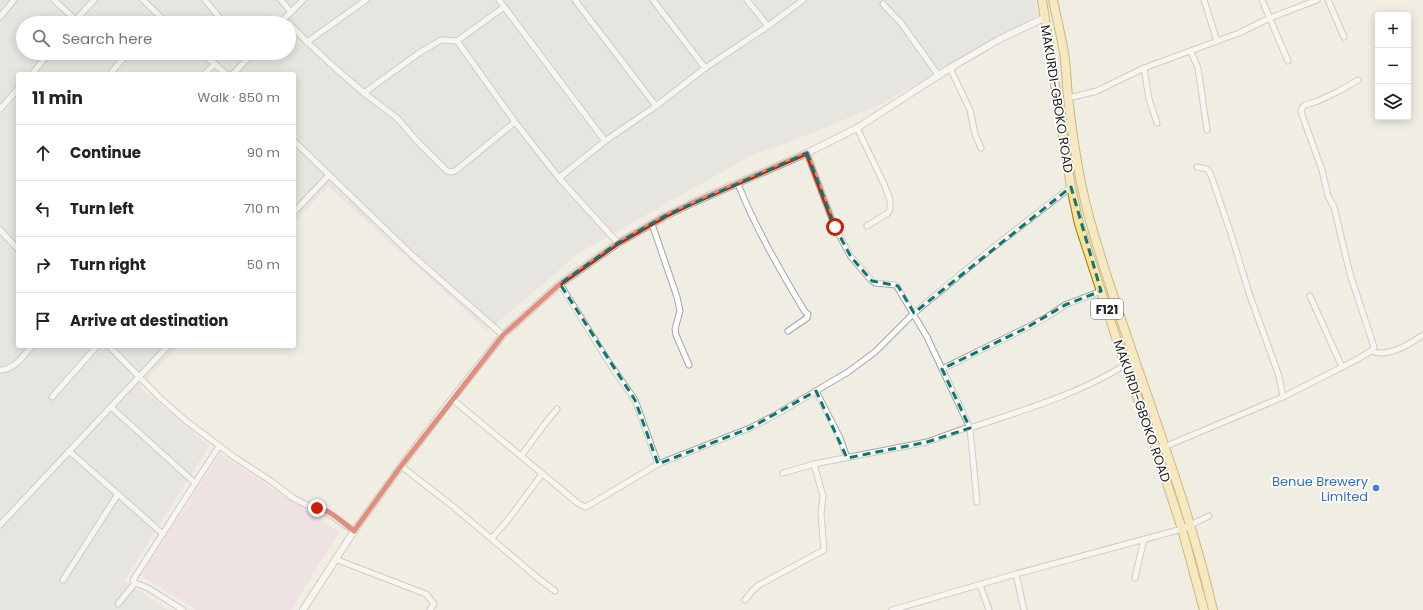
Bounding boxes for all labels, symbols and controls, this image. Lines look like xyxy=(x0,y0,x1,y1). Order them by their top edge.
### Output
map controls xyxy=(1375,12,1411,120)
button: + xyxy=(1375,12,1411,48)
search box xyxy=(16,16,296,60)
street label: MAKURDI-GBOKO ROAD xyxy=(1036,24,1078,174)
icon: search xyxy=(30,27,52,49)
text: Search here xyxy=(62,28,152,49)
button: − xyxy=(1375,48,1411,84)
button: layers xyxy=(1375,84,1411,120)
text: 11 min xyxy=(32,86,83,110)
text: Walk · 850 m xyxy=(198,88,280,107)
icon: ahead xyxy=(32,142,54,164)
text: Continue xyxy=(70,142,141,163)
text: 90 m xyxy=(247,143,280,162)
icon: left xyxy=(32,198,54,220)
text: Turn left xyxy=(70,198,134,219)
text: 710 m xyxy=(244,199,280,218)
route start xyxy=(826,218,844,236)
icon: right xyxy=(32,254,54,276)
text: Turn right xyxy=(70,254,146,275)
text: 50 m xyxy=(247,255,280,274)
road number: F121 xyxy=(1091,299,1123,319)
icon: arrive xyxy=(32,310,54,332)
text: Arrive at destination xyxy=(70,310,228,331)
street label: MAKURDI-GBOKO ROAD xyxy=(1109,337,1175,485)
place label: Benue Brewery Limited xyxy=(1272,472,1369,506)
marker: Benue Brewery Limited xyxy=(1371,483,1381,493)
route end xyxy=(308,499,326,517)

